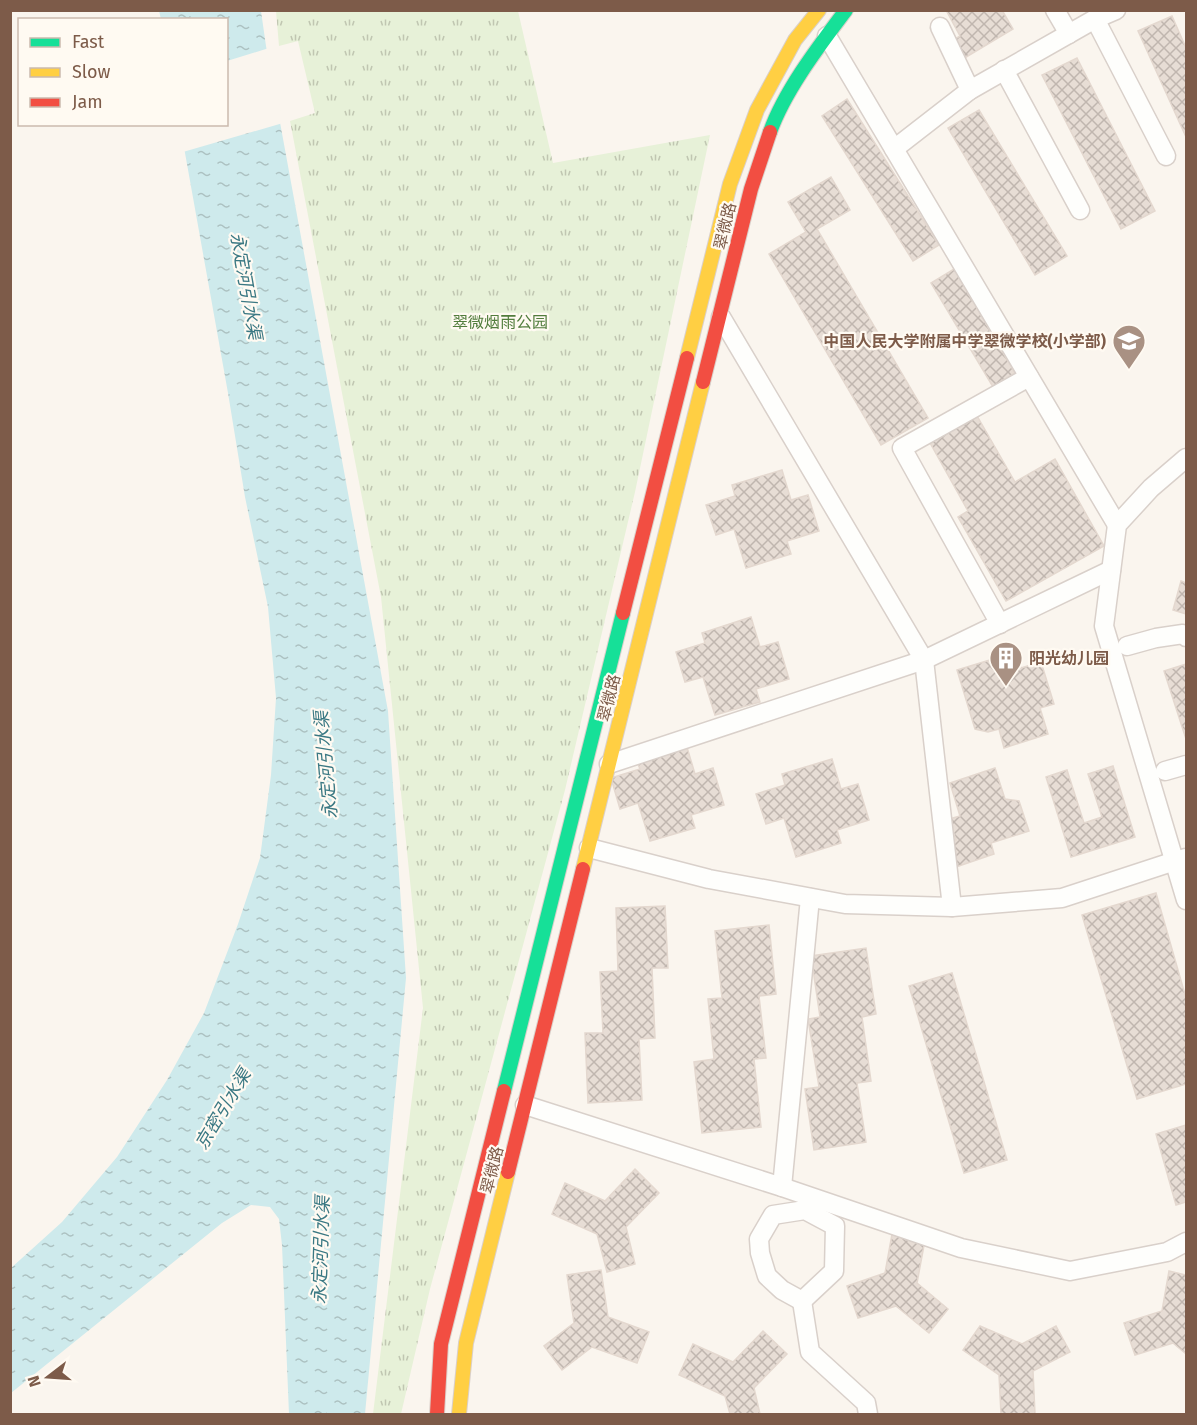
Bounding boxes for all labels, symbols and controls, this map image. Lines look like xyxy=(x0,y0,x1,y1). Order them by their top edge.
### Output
legend xyxy=(18,18,228,126)
text: Fast xyxy=(72,31,105,53)
text: Slow xyxy=(72,61,111,83)
text: Jam xyxy=(72,91,103,113)
street label: 翠微路 xyxy=(710,200,740,252)
water label: 永定河引水渠 xyxy=(226,231,267,344)
park label: 翠微烟雨公园 xyxy=(452,313,548,332)
school or university icon: 中国人民大学附属中学翠微学校(小学部) xyxy=(1111,323,1147,370)
place label: 中国人民大学附属中学翠微学校(小学部) xyxy=(824,332,1106,351)
building icon: 阳光幼儿园 xyxy=(988,640,1024,687)
place label: 阳光幼儿园 xyxy=(1029,649,1109,668)
street label: 翠微路 xyxy=(594,672,624,724)
water label: 永定河引水渠 xyxy=(310,707,342,820)
water label: 京密引水渠 xyxy=(190,1062,257,1153)
street label: 翠微路 xyxy=(477,1144,507,1196)
water label: 永定河引水渠 xyxy=(308,1193,334,1304)
north arrow xyxy=(18,1347,78,1407)
text: N xyxy=(23,1373,45,1389)

